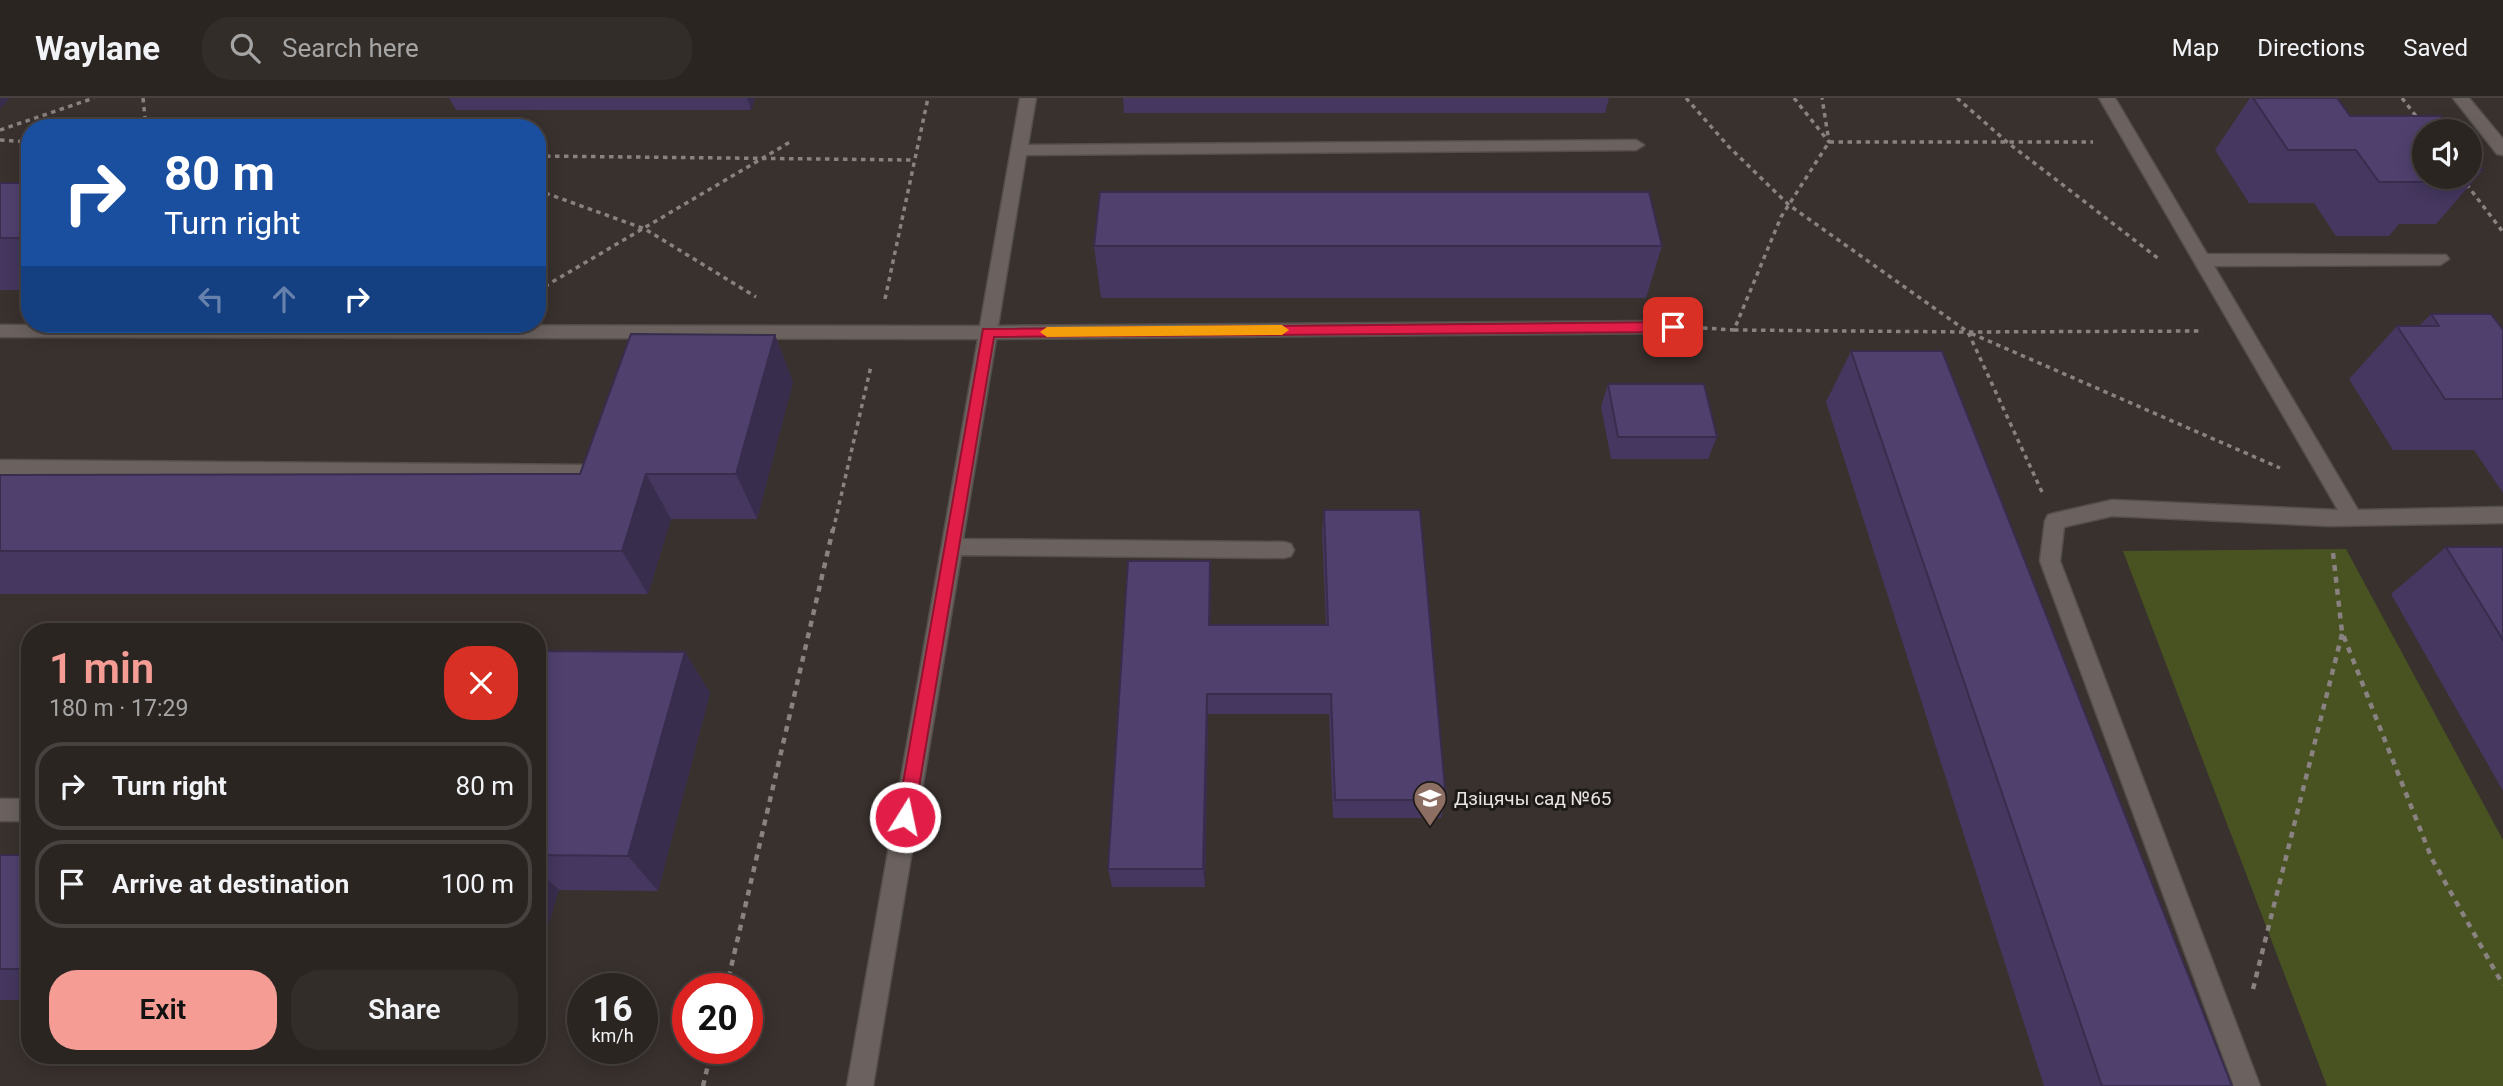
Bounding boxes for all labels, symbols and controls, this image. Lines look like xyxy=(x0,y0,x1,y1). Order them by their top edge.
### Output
search box xyxy=(202,17,692,80)
text: Waylane xyxy=(35,29,160,68)
icon: search xyxy=(226,29,264,67)
text: Search here xyxy=(282,33,419,63)
text: Map xyxy=(2172,34,2219,62)
text: Directions xyxy=(2257,34,2365,62)
text: Saved xyxy=(2403,34,2468,62)
map controls xyxy=(2412,119,2482,189)
button: sound xyxy=(2412,119,2482,189)
text: 80 m xyxy=(164,145,275,202)
icon: right xyxy=(49,147,140,238)
text: Turn right xyxy=(164,204,300,242)
icon: left xyxy=(192,280,230,318)
icon: ahead xyxy=(265,280,303,318)
icon: right xyxy=(338,280,376,318)
pin xyxy=(1643,297,1703,357)
icon: arrive xyxy=(1654,308,1692,346)
text: 1 min xyxy=(49,644,154,693)
button: close xyxy=(444,646,518,720)
text: 180 m · 17:29 xyxy=(49,695,188,722)
icon: right xyxy=(53,767,91,805)
text: Turn right xyxy=(112,771,227,801)
text: 80 m xyxy=(456,771,514,801)
school or university icon: Дзіцячы сад №65 xyxy=(1411,779,1449,828)
position arrow xyxy=(868,780,942,854)
place label: Дзіцячы сад №65 xyxy=(1454,787,1612,810)
icon: arrive xyxy=(53,865,91,903)
text: Arrive at destination xyxy=(112,869,349,899)
text: 100 m xyxy=(441,869,514,899)
button: Exit xyxy=(49,970,277,1050)
button: Share xyxy=(291,970,518,1050)
speed limit sign: 20 xyxy=(672,973,763,1064)
text: 16 xyxy=(592,989,633,1030)
text: km/h xyxy=(591,1025,634,1046)

